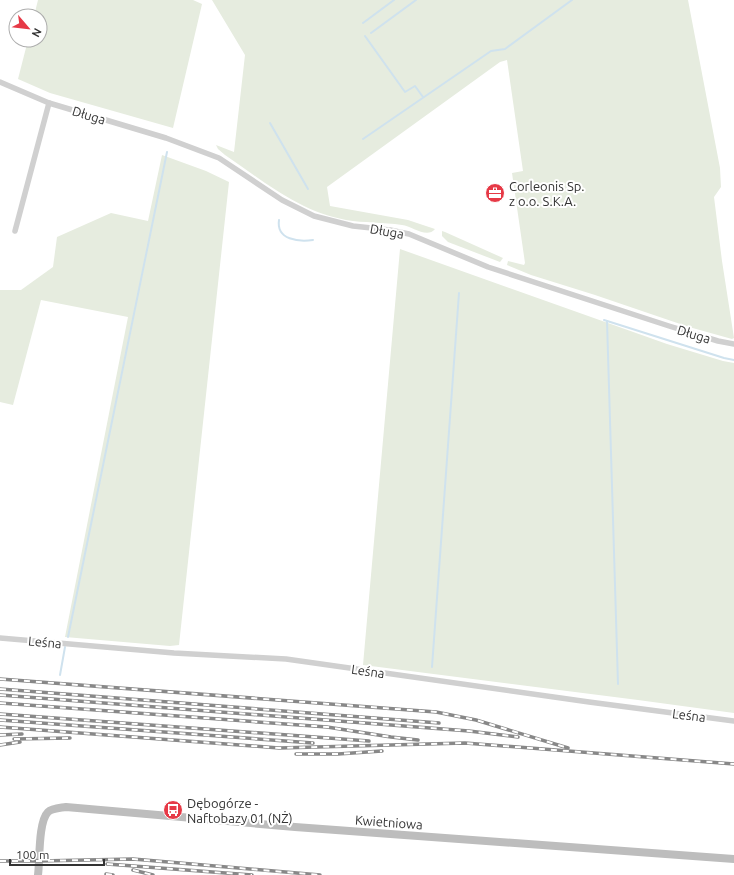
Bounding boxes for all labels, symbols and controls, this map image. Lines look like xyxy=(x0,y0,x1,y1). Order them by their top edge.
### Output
north arrow xyxy=(8,8,48,48)
text: N xyxy=(30,26,44,39)
street label: Długa xyxy=(71,103,107,127)
place label: Corleonis Sp. z o.o. S.K.A. xyxy=(509,179,584,208)
office icon: Corleonis Sp. z o.o. S.K.A. xyxy=(484,182,506,204)
street label: Długa xyxy=(369,221,405,241)
street label: Długa xyxy=(676,322,712,346)
street label: Leśna xyxy=(28,634,62,650)
street label: Leśna xyxy=(350,662,386,680)
street label: Leśna xyxy=(671,706,707,724)
place label: Dębogórze - Naftobazy 01 (NŻ) xyxy=(187,796,293,826)
bus stop icon: Dębogórze - Naftobazy 01 (NŻ) xyxy=(162,799,184,821)
street label: Kwietniowa xyxy=(355,813,423,831)
scale bar xyxy=(10,841,104,867)
text: 100 m xyxy=(16,848,49,861)

